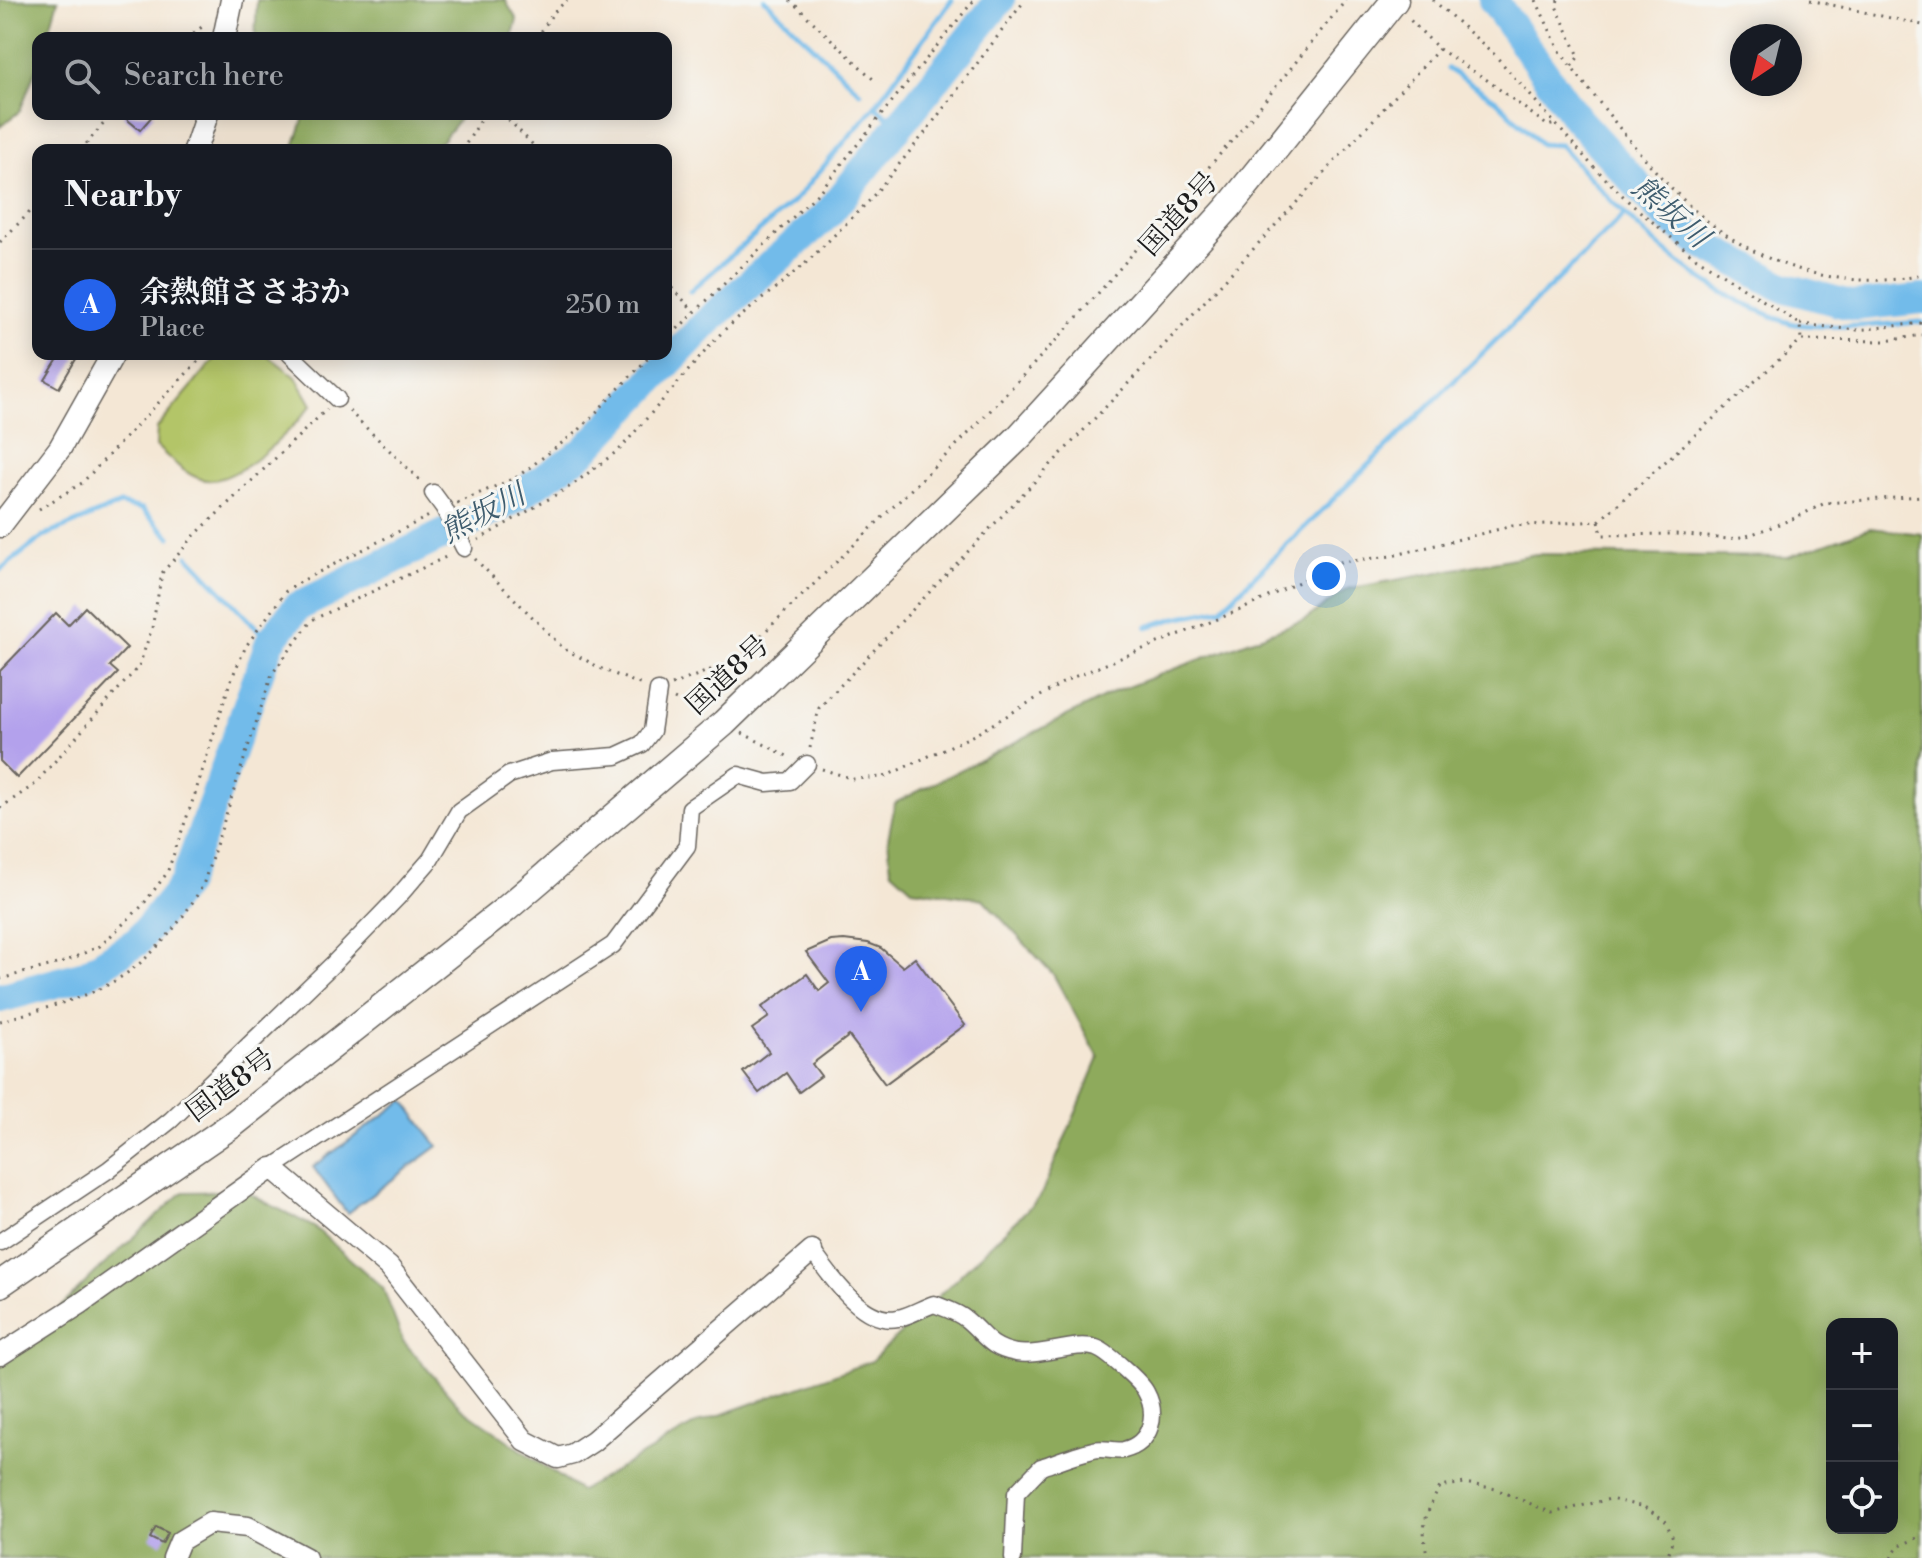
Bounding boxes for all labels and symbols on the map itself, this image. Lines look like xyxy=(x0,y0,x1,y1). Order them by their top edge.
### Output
north arrow xyxy=(1730,24,1802,96)
street label: 国道8号 xyxy=(1132,165,1226,263)
water label: 熊坂川 xyxy=(1624,169,1719,259)
water label: 熊坂川 xyxy=(435,475,535,552)
your location xyxy=(1306,556,1346,596)
street label: 国道8号 xyxy=(679,628,777,722)
pin: A xyxy=(835,946,887,1012)
street label: 国道8号 xyxy=(180,1041,282,1130)

